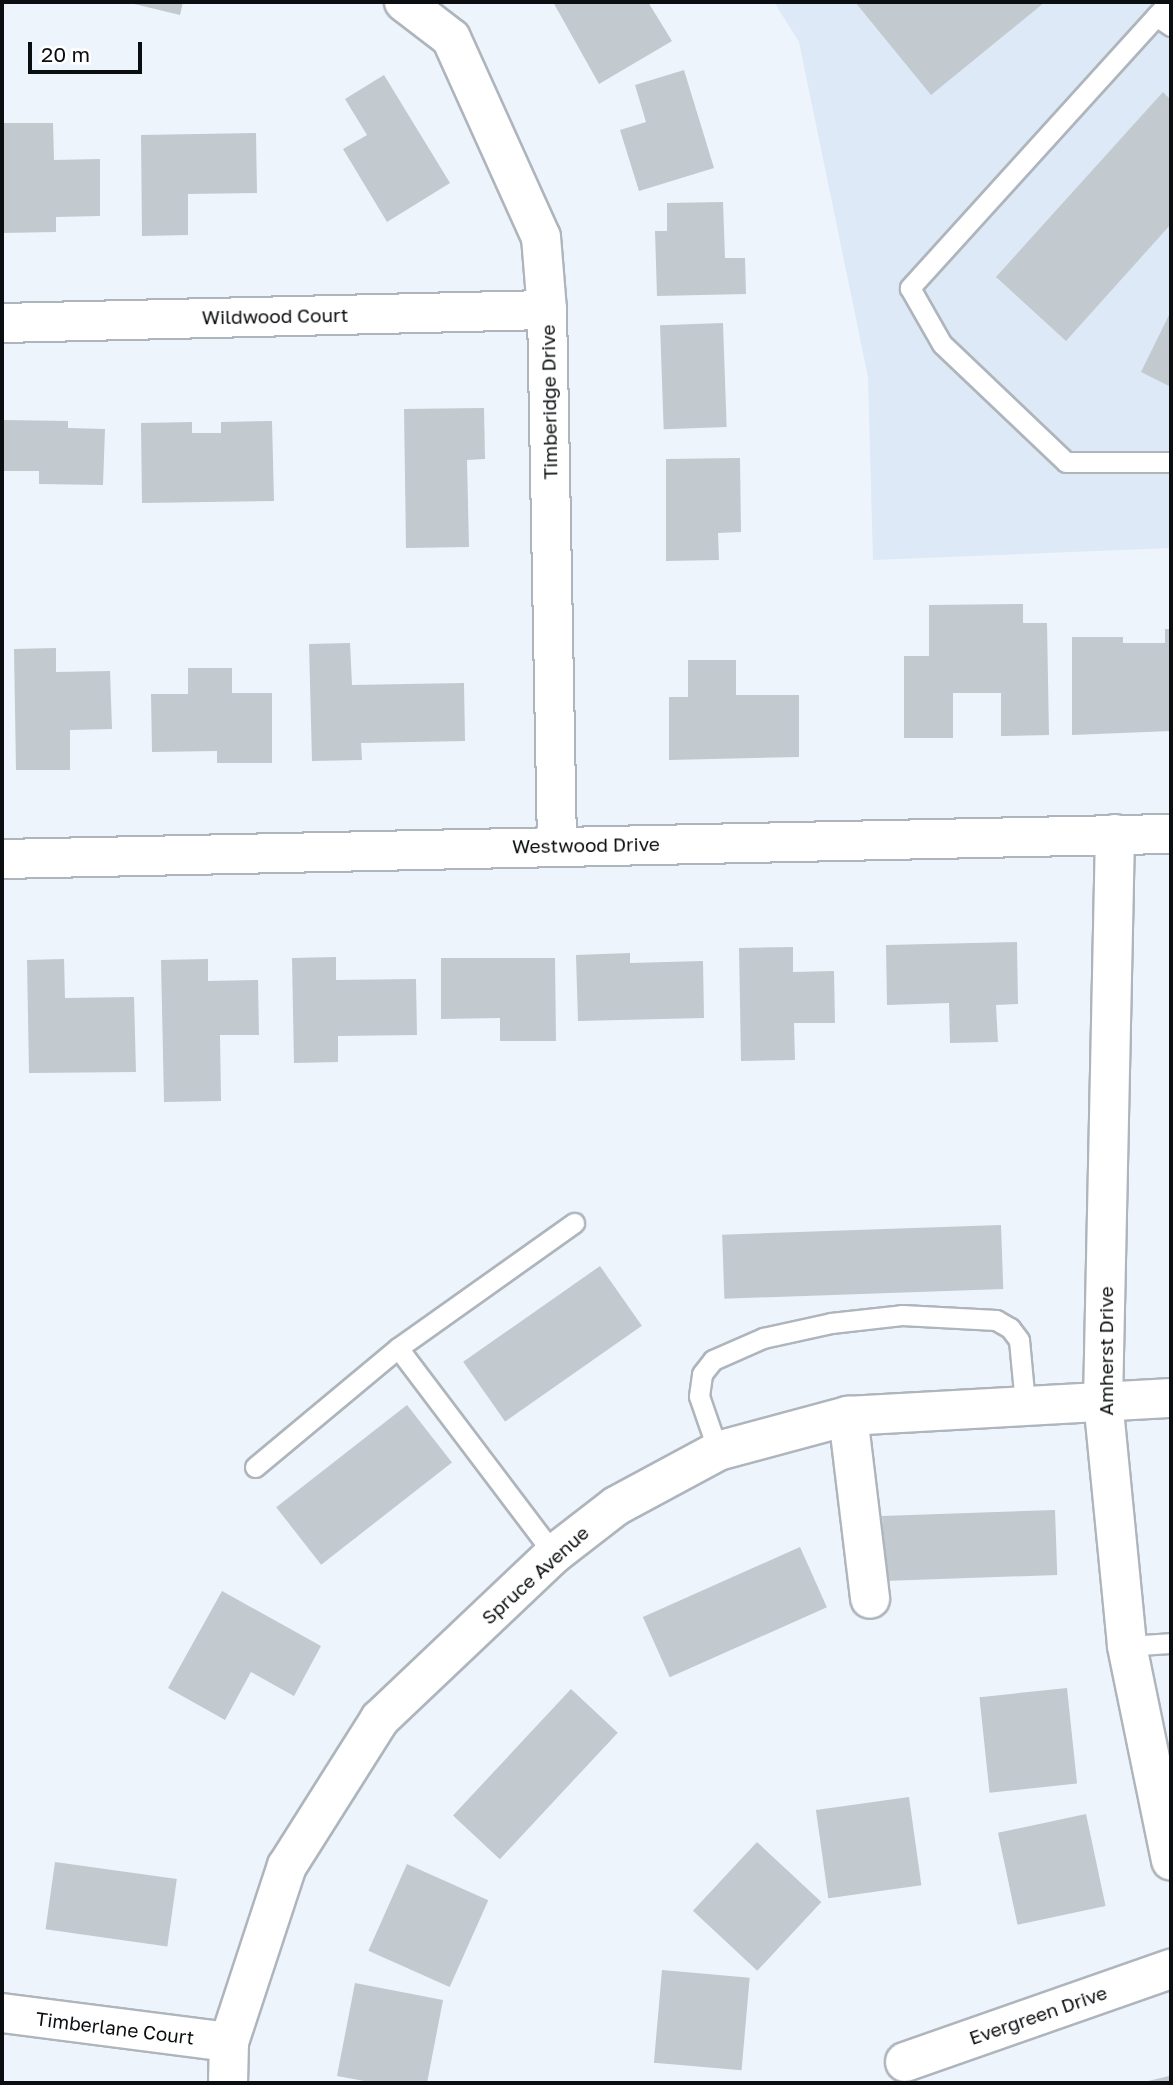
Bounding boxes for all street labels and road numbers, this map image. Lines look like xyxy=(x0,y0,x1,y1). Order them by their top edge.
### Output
street label: Wildwood Court xyxy=(202,303,348,329)
street label: Timberidge Drive xyxy=(536,324,562,480)
street label: Westwood Drive xyxy=(512,832,660,858)
street label: Amherst Drive xyxy=(1095,1286,1117,1416)
street label: Spruce Avenue xyxy=(477,1521,593,1629)
street label: Evergreen Drive xyxy=(966,1981,1110,2049)
street label: Timberlane Court xyxy=(35,2007,195,2049)

